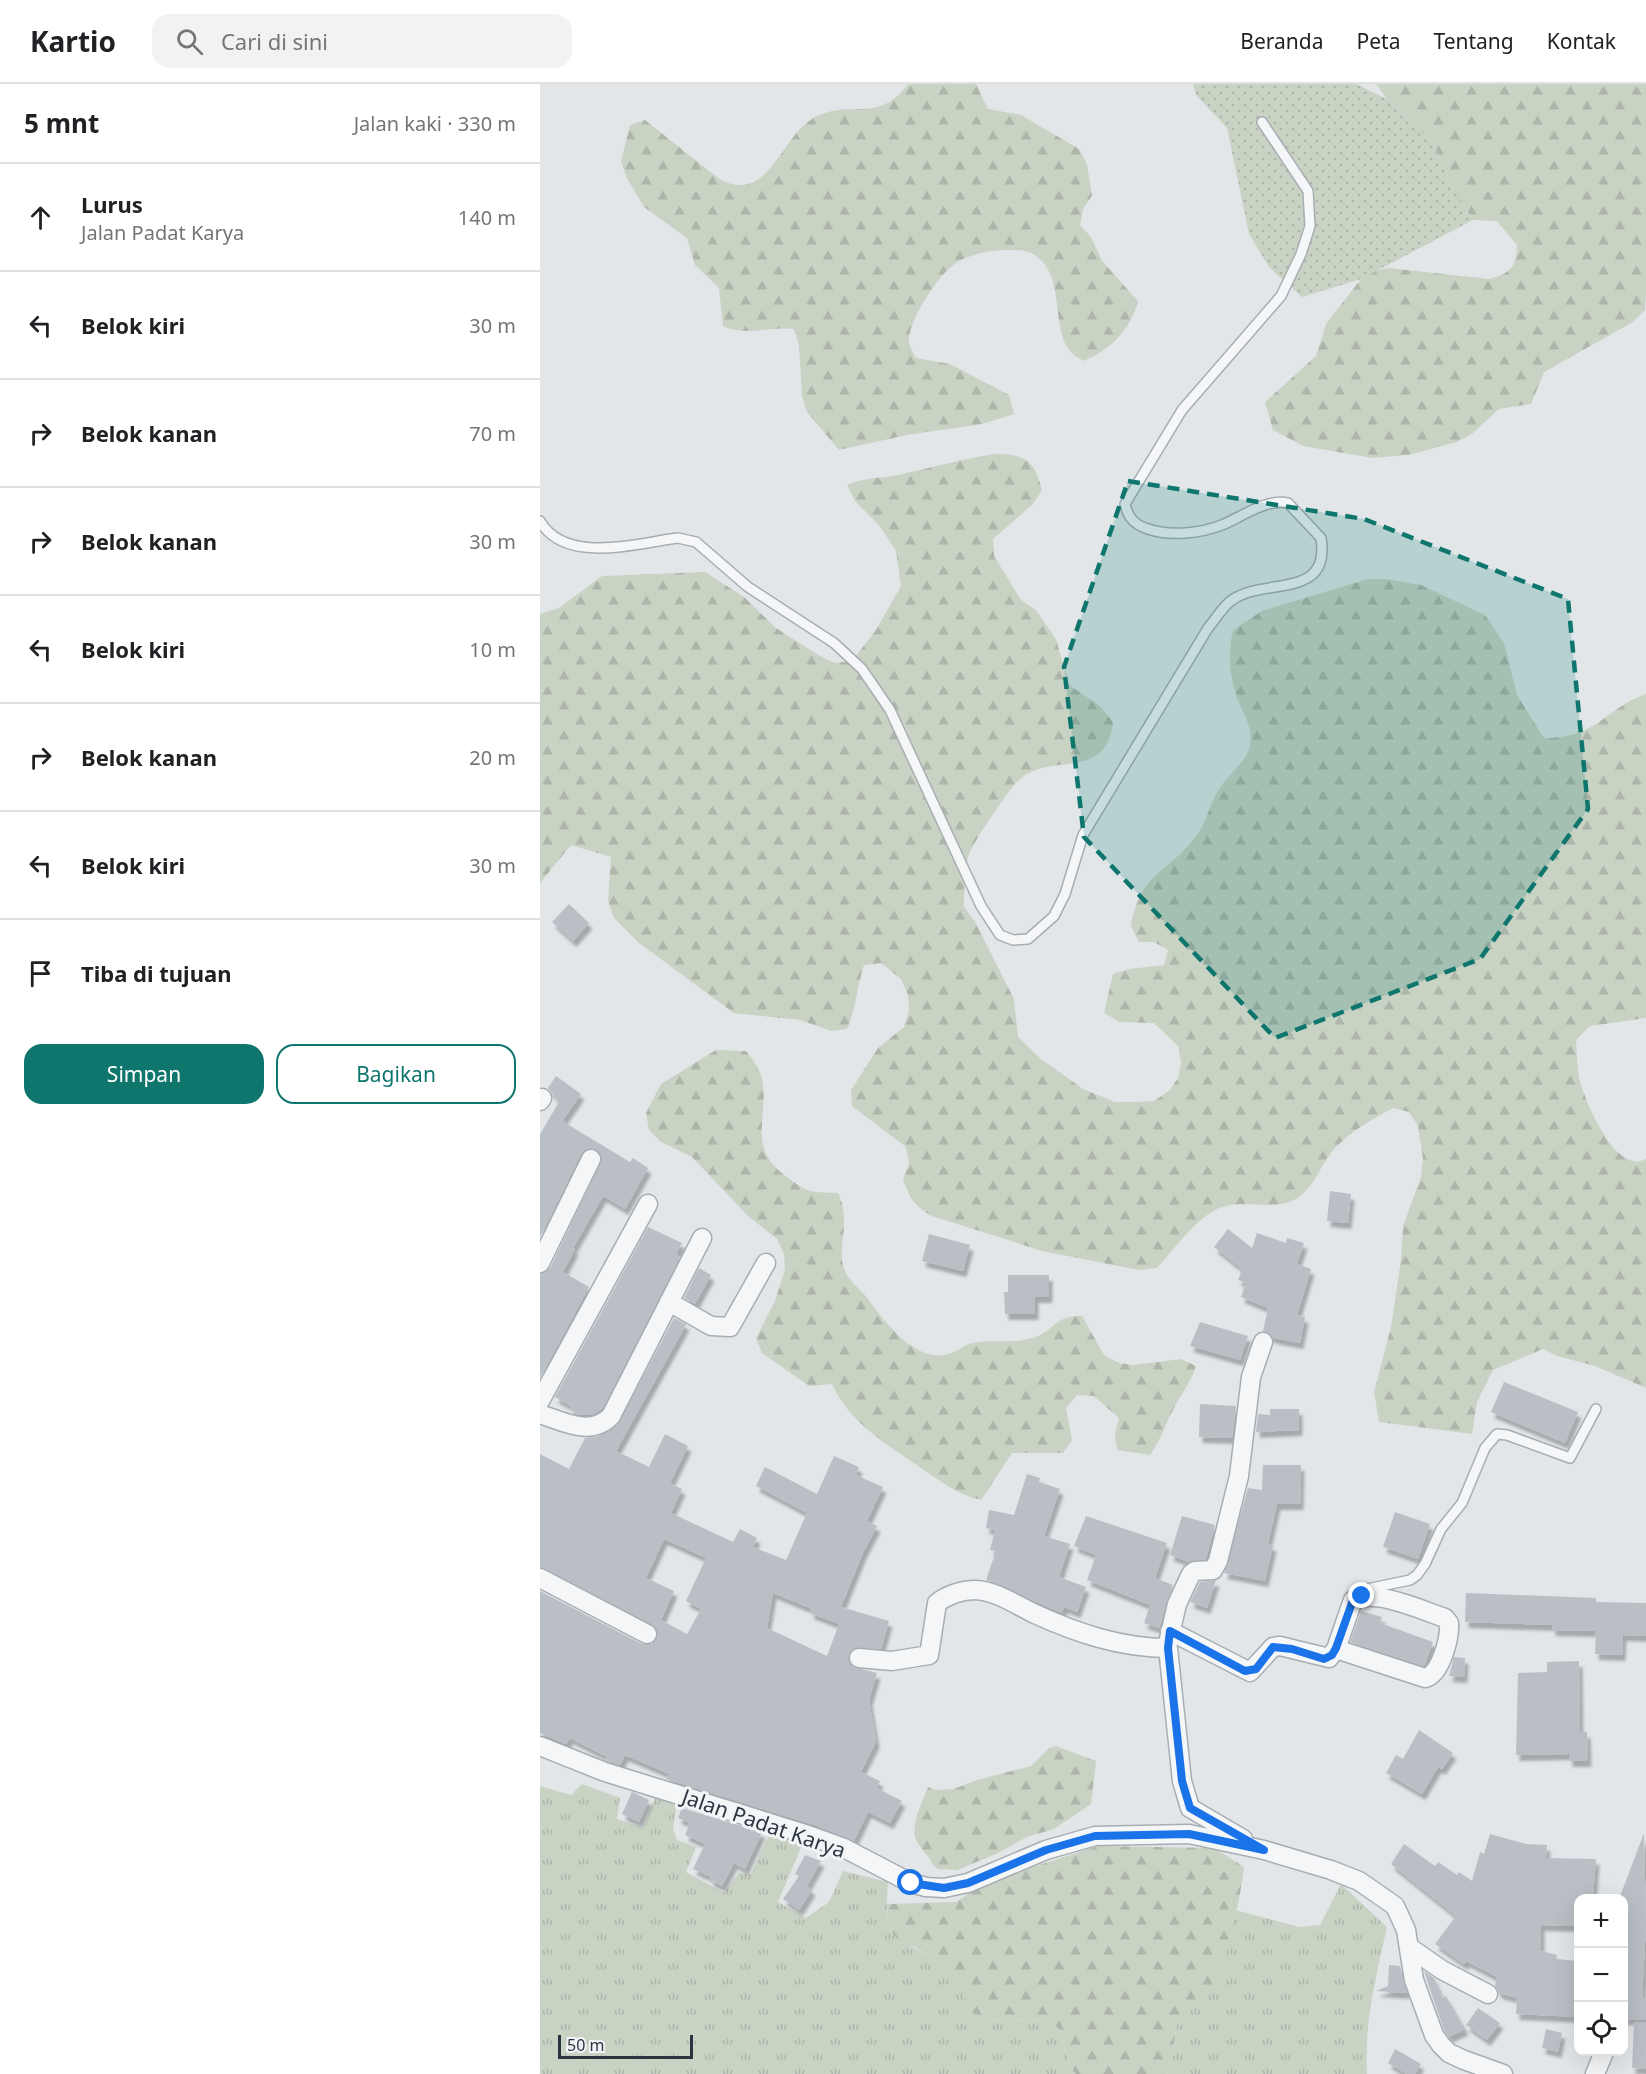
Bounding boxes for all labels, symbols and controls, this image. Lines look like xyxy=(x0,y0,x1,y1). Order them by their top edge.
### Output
search box xyxy=(152,14,572,68)
text: Kartio xyxy=(30,22,116,60)
icon: search xyxy=(173,25,206,58)
text: Cari di sini xyxy=(221,26,328,56)
text: Beranda xyxy=(1240,27,1324,55)
text: Peta xyxy=(1357,27,1400,55)
text: Tentang xyxy=(1433,27,1514,55)
text: Kontak xyxy=(1547,27,1616,55)
text: 5 mnt xyxy=(24,105,99,141)
text: Jalan kaki · 330 m xyxy=(354,110,516,137)
text: Lurus xyxy=(81,189,143,219)
icon: ahead xyxy=(24,201,57,234)
text: 140 m xyxy=(458,204,516,231)
text: Jalan Padat Karya xyxy=(81,219,244,246)
icon: left xyxy=(24,309,57,342)
text: Belok kiri xyxy=(81,310,185,340)
text: 30 m xyxy=(469,312,516,339)
icon: right xyxy=(24,417,57,450)
text: Belok kanan xyxy=(81,418,217,448)
text: 70 m xyxy=(469,420,516,447)
icon: right xyxy=(24,525,57,558)
text: Belok kanan xyxy=(81,526,217,556)
text: 30 m xyxy=(469,528,516,555)
icon: left xyxy=(24,633,57,666)
text: Belok kiri xyxy=(81,634,185,664)
text: 10 m xyxy=(469,636,516,663)
icon: right xyxy=(24,741,57,774)
text: Belok kanan xyxy=(81,742,217,772)
text: 20 m xyxy=(469,744,516,771)
icon: left xyxy=(24,849,57,882)
text: Belok kiri xyxy=(81,850,185,880)
text: 30 m xyxy=(469,852,516,879)
icon: arrive xyxy=(24,957,57,990)
text: Tiba di tujuan xyxy=(81,958,231,988)
button: Simpan xyxy=(24,1044,264,1104)
button: Bagikan xyxy=(276,1044,516,1104)
route end xyxy=(1348,1582,1374,1608)
street label: Jalan Padat Karya xyxy=(677,1781,850,1864)
route start xyxy=(897,1869,923,1895)
map controls xyxy=(1574,1894,1628,2056)
button: + xyxy=(1574,1894,1628,1948)
button: − xyxy=(1574,1948,1628,2002)
button: locate xyxy=(1574,2002,1628,2056)
scale bar xyxy=(558,2032,693,2060)
text: 50 m xyxy=(567,2034,604,2056)

